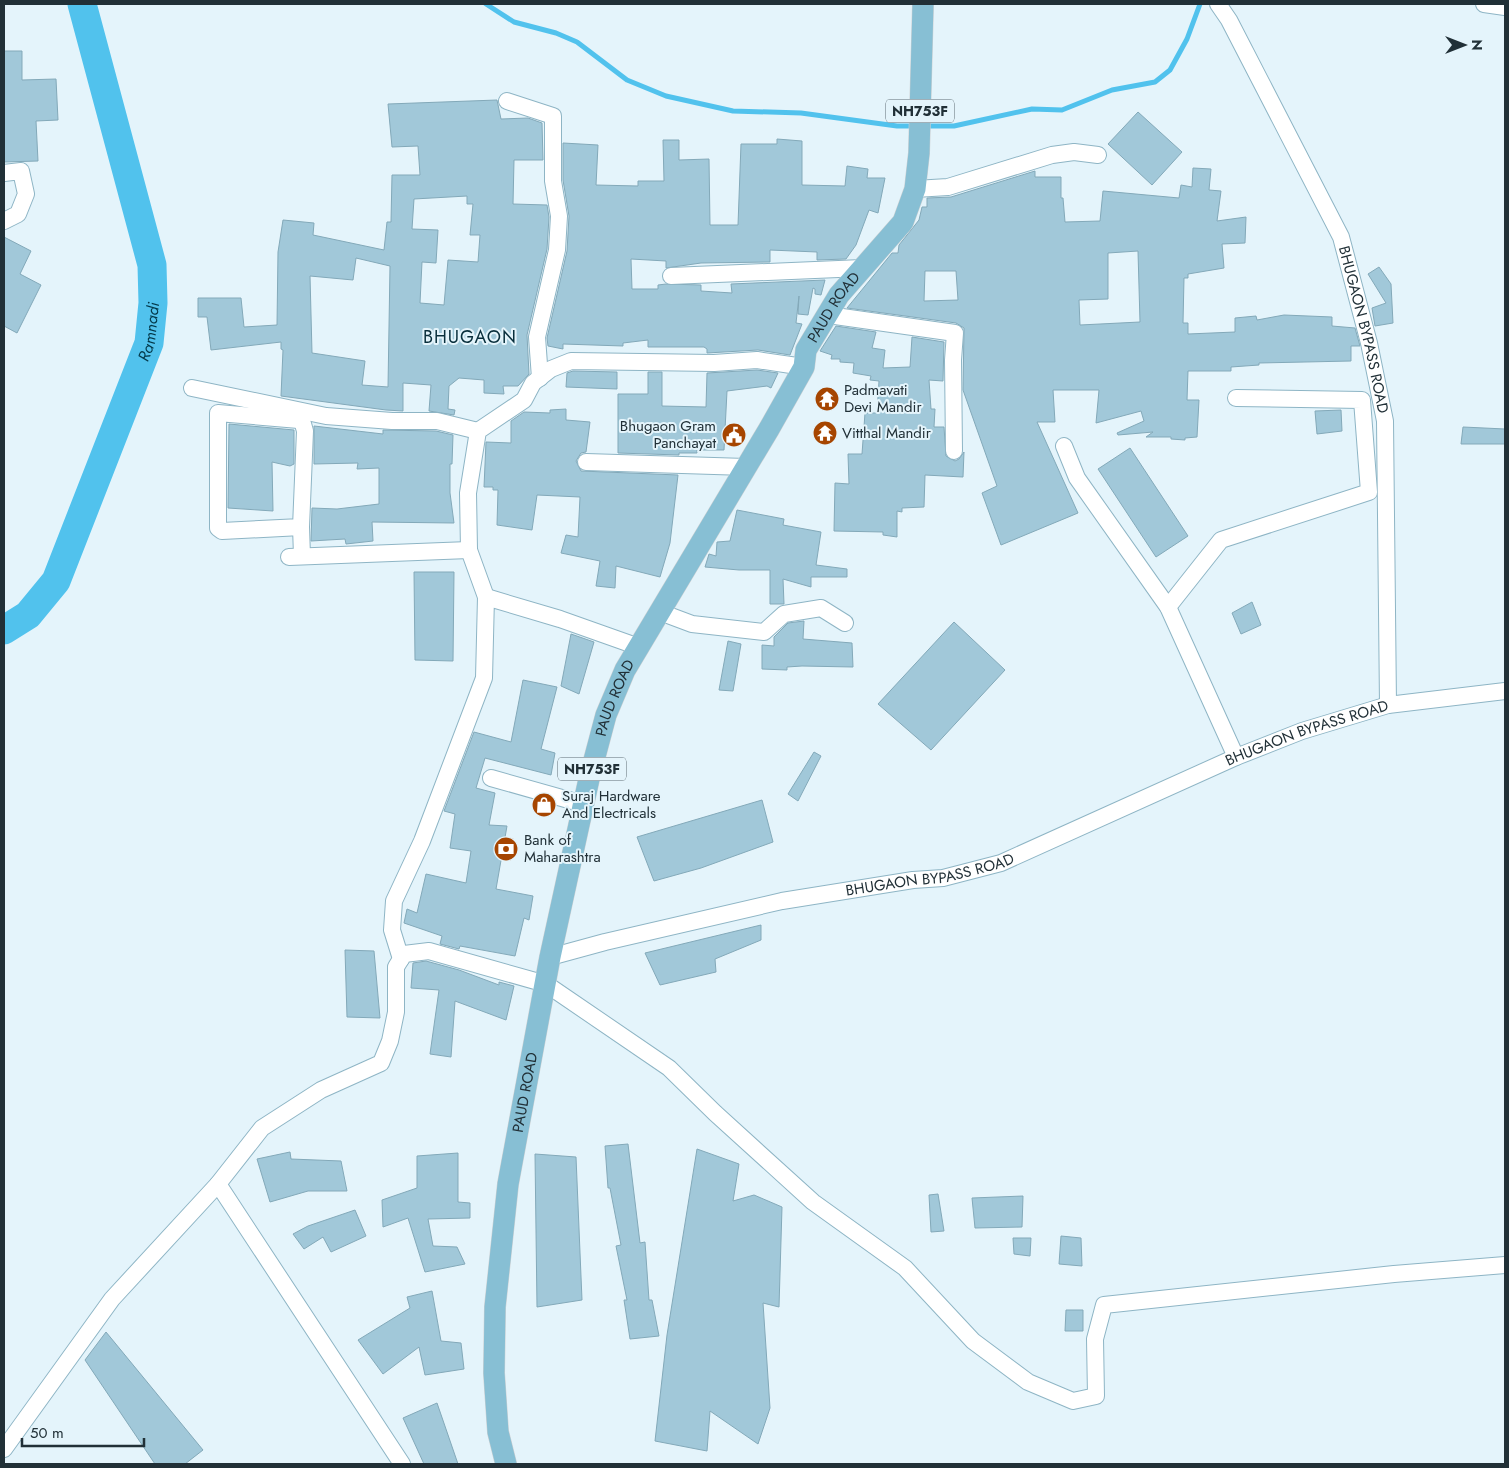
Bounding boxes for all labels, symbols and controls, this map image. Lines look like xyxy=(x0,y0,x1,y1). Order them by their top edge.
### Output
north arrow xyxy=(1439,20,1489,70)
text: N xyxy=(1467,39,1487,51)
road number: NH753F xyxy=(886,100,954,122)
street label: BHUGAON BYPASS ROAD xyxy=(1333,244,1394,415)
street label: PAUD ROAD xyxy=(802,267,865,347)
water label: Ramnadi xyxy=(132,300,165,365)
district label: BHUGAON xyxy=(423,324,517,350)
place label: Padmavati Devi Mandir xyxy=(844,379,922,418)
temple icon: Padmavati Devi Mandir xyxy=(814,386,840,412)
place label: Bhugaon Gram Panchayat xyxy=(620,415,716,454)
temple icon: Vitthal Mandir xyxy=(812,420,838,446)
public building icon: Bhugaon Gram Panchayat xyxy=(721,422,747,448)
place label: Vitthal Mandir xyxy=(842,422,932,444)
street label: PAUD ROAD xyxy=(590,655,640,739)
street label: BHUGAON BYPASS ROAD xyxy=(1222,695,1391,772)
road number: NH753F xyxy=(558,758,626,781)
place label: Suraj Hardware And Electricals xyxy=(562,785,661,824)
shop icon: Suraj Hardware And Electricals xyxy=(531,792,557,818)
place label: Bank of Maharashtra xyxy=(524,829,601,868)
bank icon: Bank of Maharashtra xyxy=(493,836,519,862)
street label: BHUGAON BYPASS ROAD xyxy=(844,847,1018,902)
street label: PAUD ROAD xyxy=(507,1050,543,1134)
scale bar xyxy=(22,1416,145,1448)
text: 50 m xyxy=(30,1422,64,1444)

